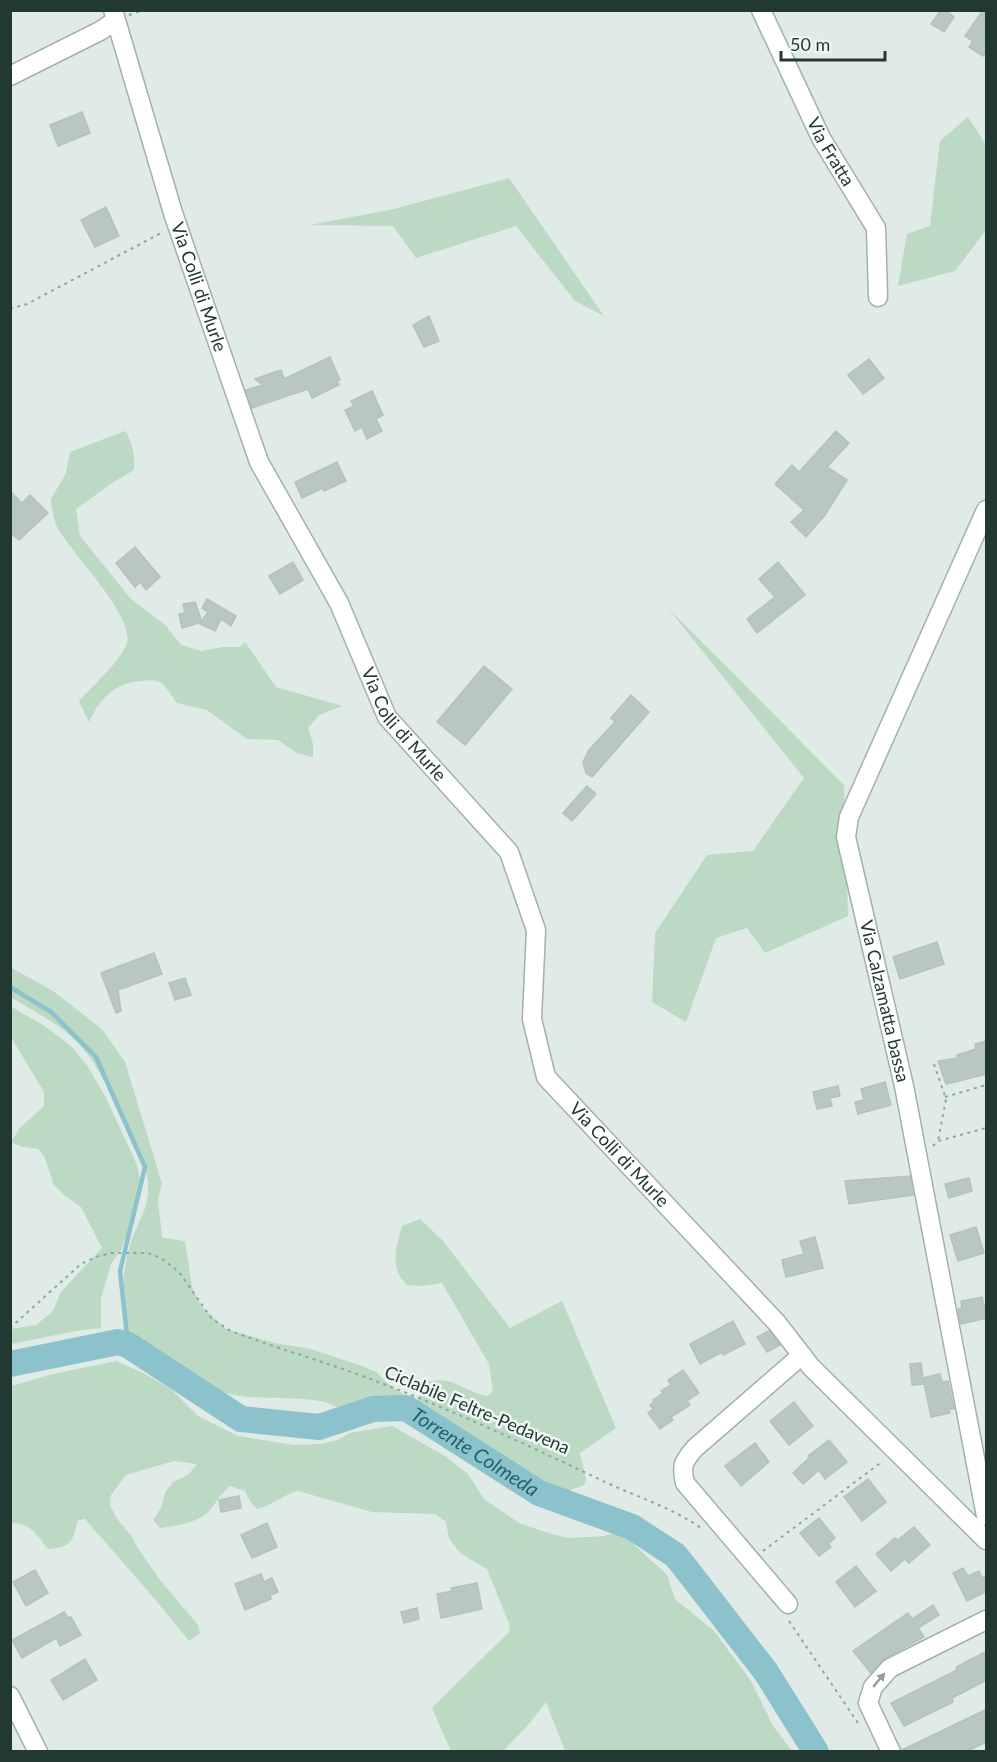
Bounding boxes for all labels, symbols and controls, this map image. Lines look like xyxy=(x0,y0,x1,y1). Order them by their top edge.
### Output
scale bar xyxy=(781,24,884,62)
text: 50 m xyxy=(790,33,830,55)
street label: Via Fratta xyxy=(803,114,860,190)
street label: Via Colli di Murle xyxy=(167,219,232,354)
street label: Via Colli di Murle xyxy=(357,664,451,785)
street label: Via Calzamatta bassa xyxy=(856,918,915,1084)
street label: Via Colli di Murle xyxy=(565,1097,674,1211)
street label: Ciclabile Feltre-Pedavena xyxy=(381,1360,573,1458)
water label: Torrente Colmeda xyxy=(407,1402,544,1501)
one-way arrow xyxy=(873,1672,886,1688)

